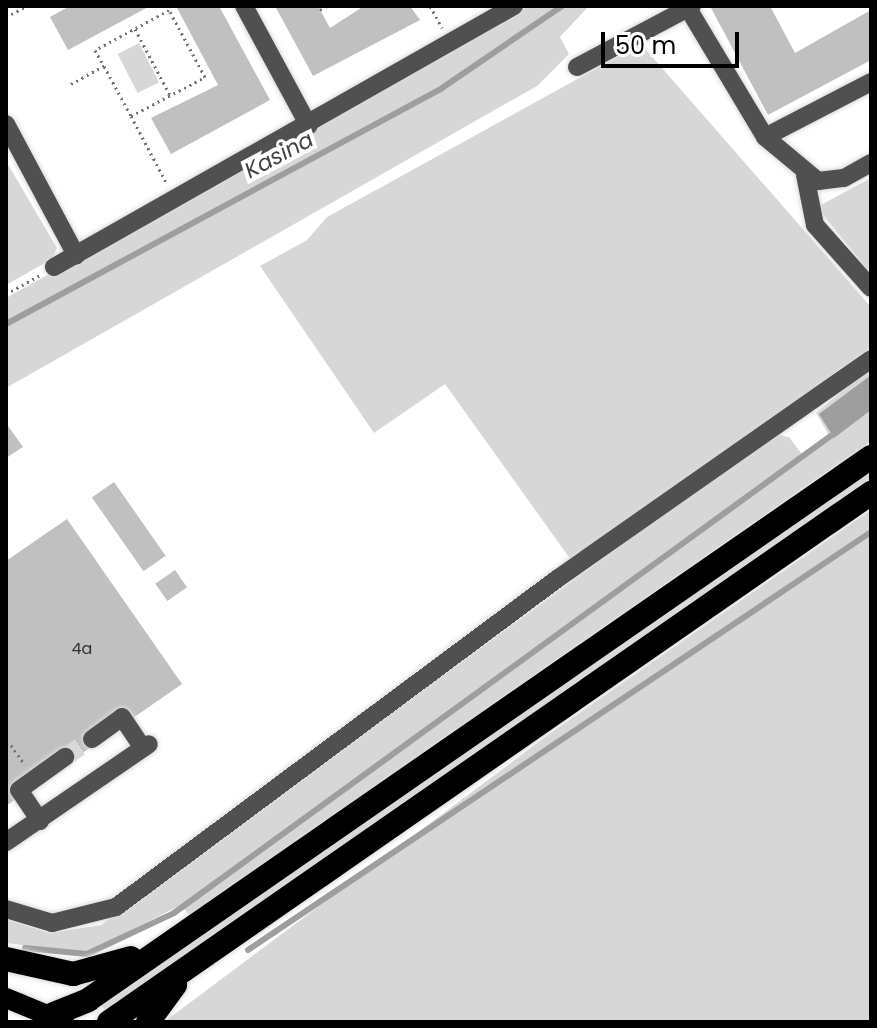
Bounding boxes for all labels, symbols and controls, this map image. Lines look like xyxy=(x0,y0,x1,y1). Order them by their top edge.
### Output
scale bar xyxy=(605,16,743,66)
text: 50 m xyxy=(615,29,676,62)
water label: Kasina xyxy=(240,126,318,184)
house number: 4a xyxy=(72,639,92,659)

